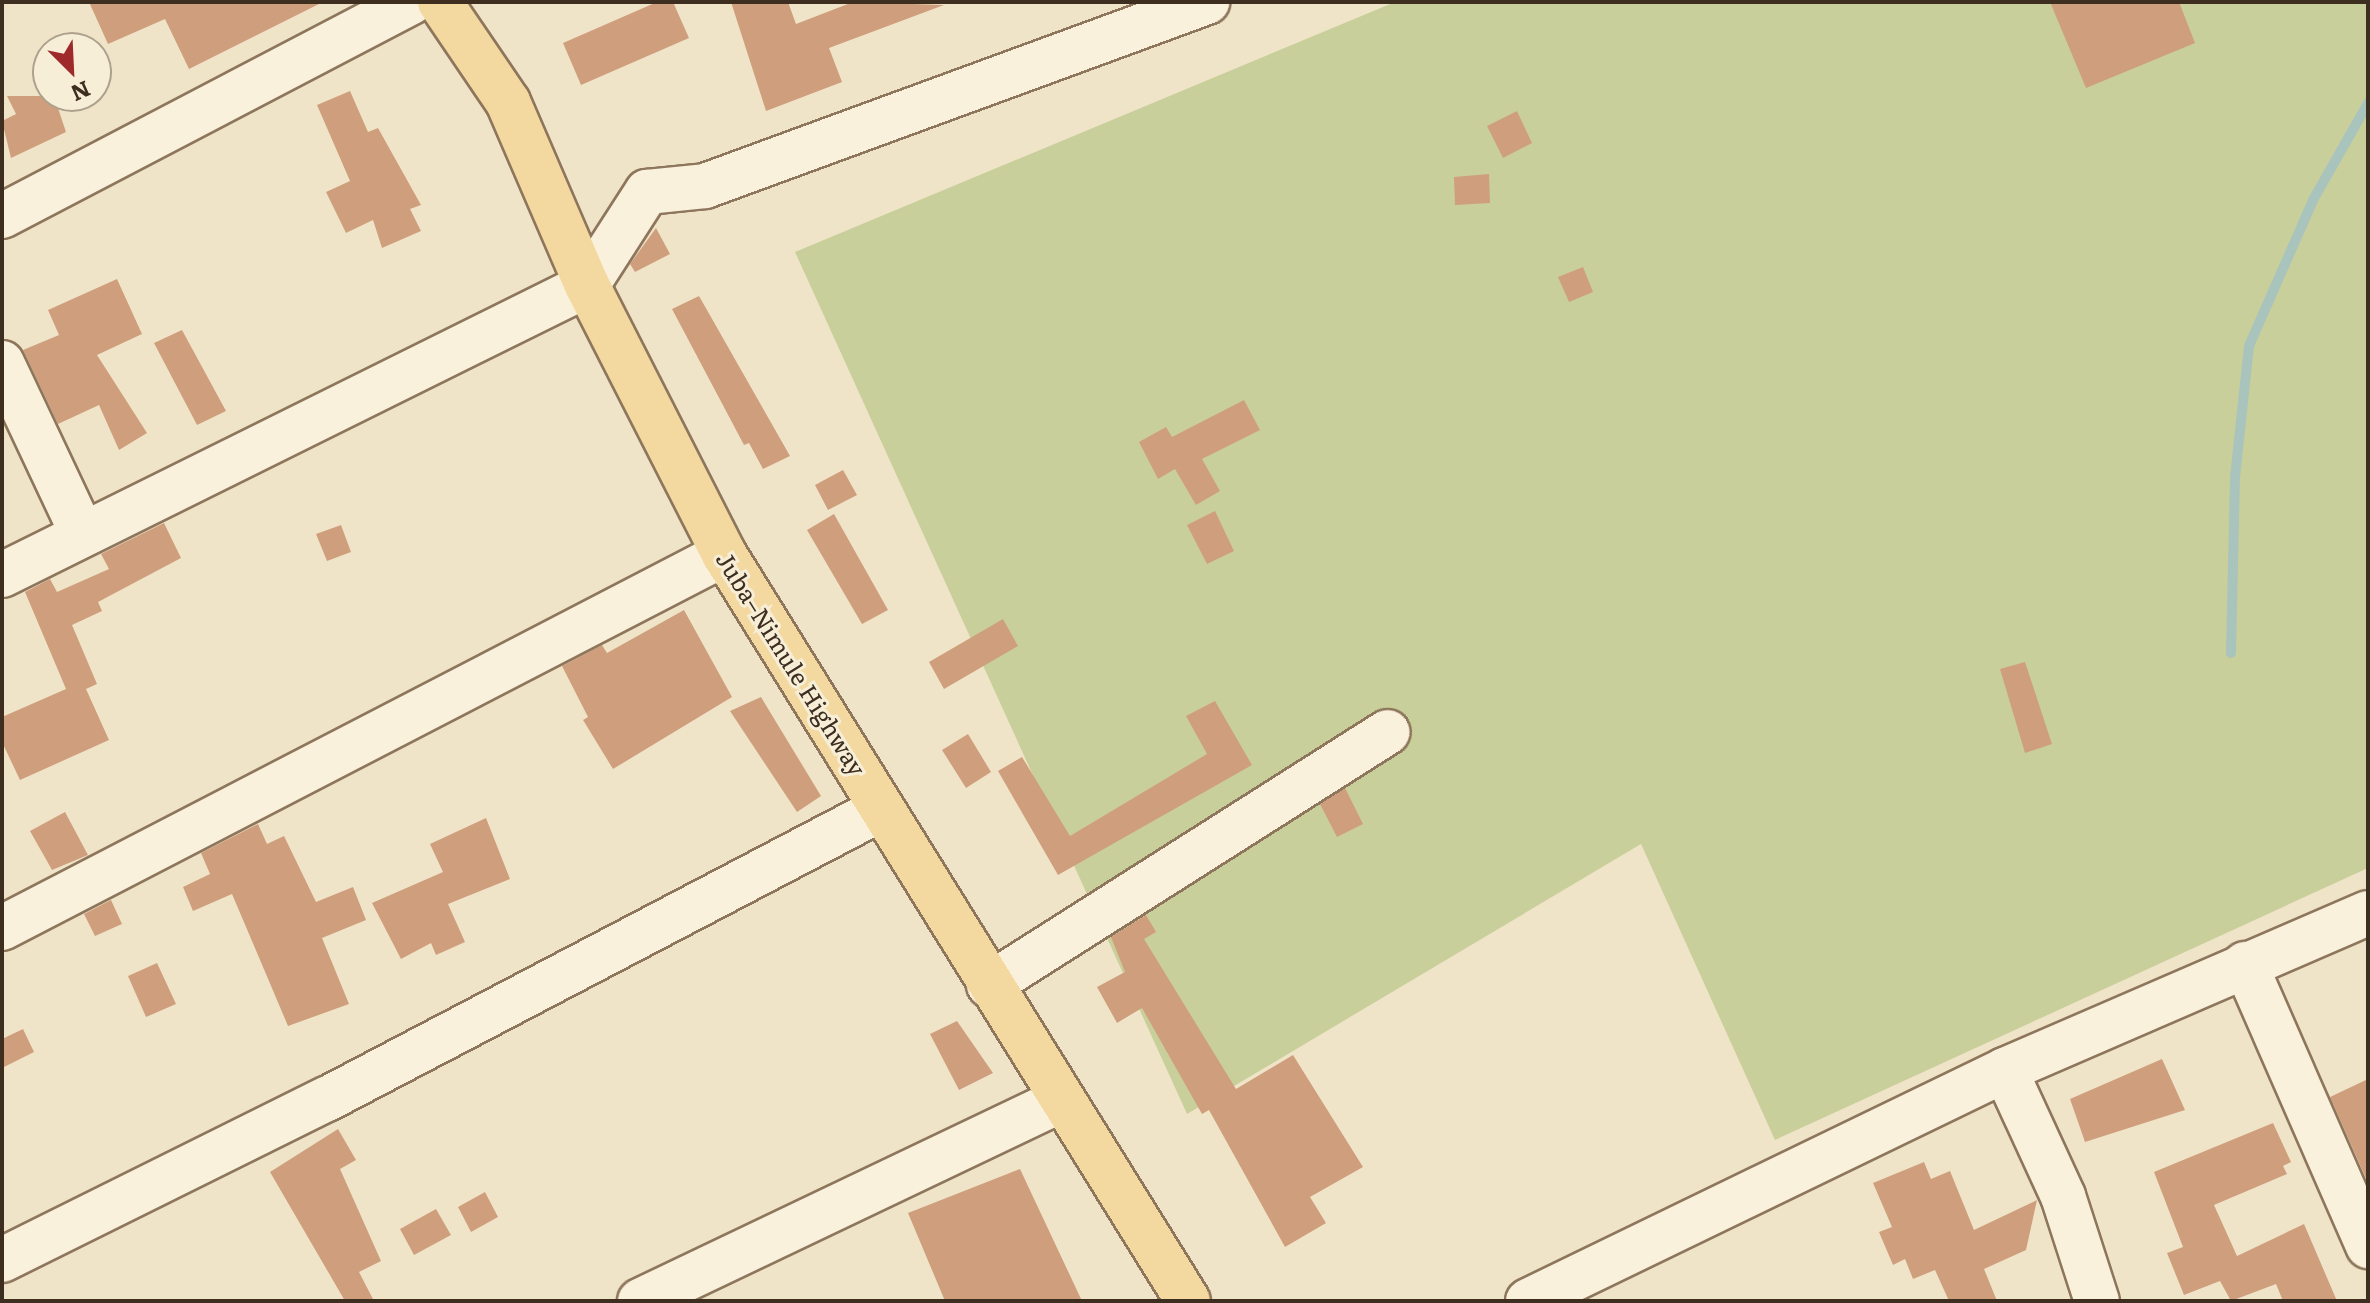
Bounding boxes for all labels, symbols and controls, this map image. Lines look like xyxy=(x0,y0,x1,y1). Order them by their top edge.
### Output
north arrow xyxy=(32,32,112,112)
text: N xyxy=(66,74,96,111)
street label: Juba–Nimule Highway xyxy=(711,545,873,781)

